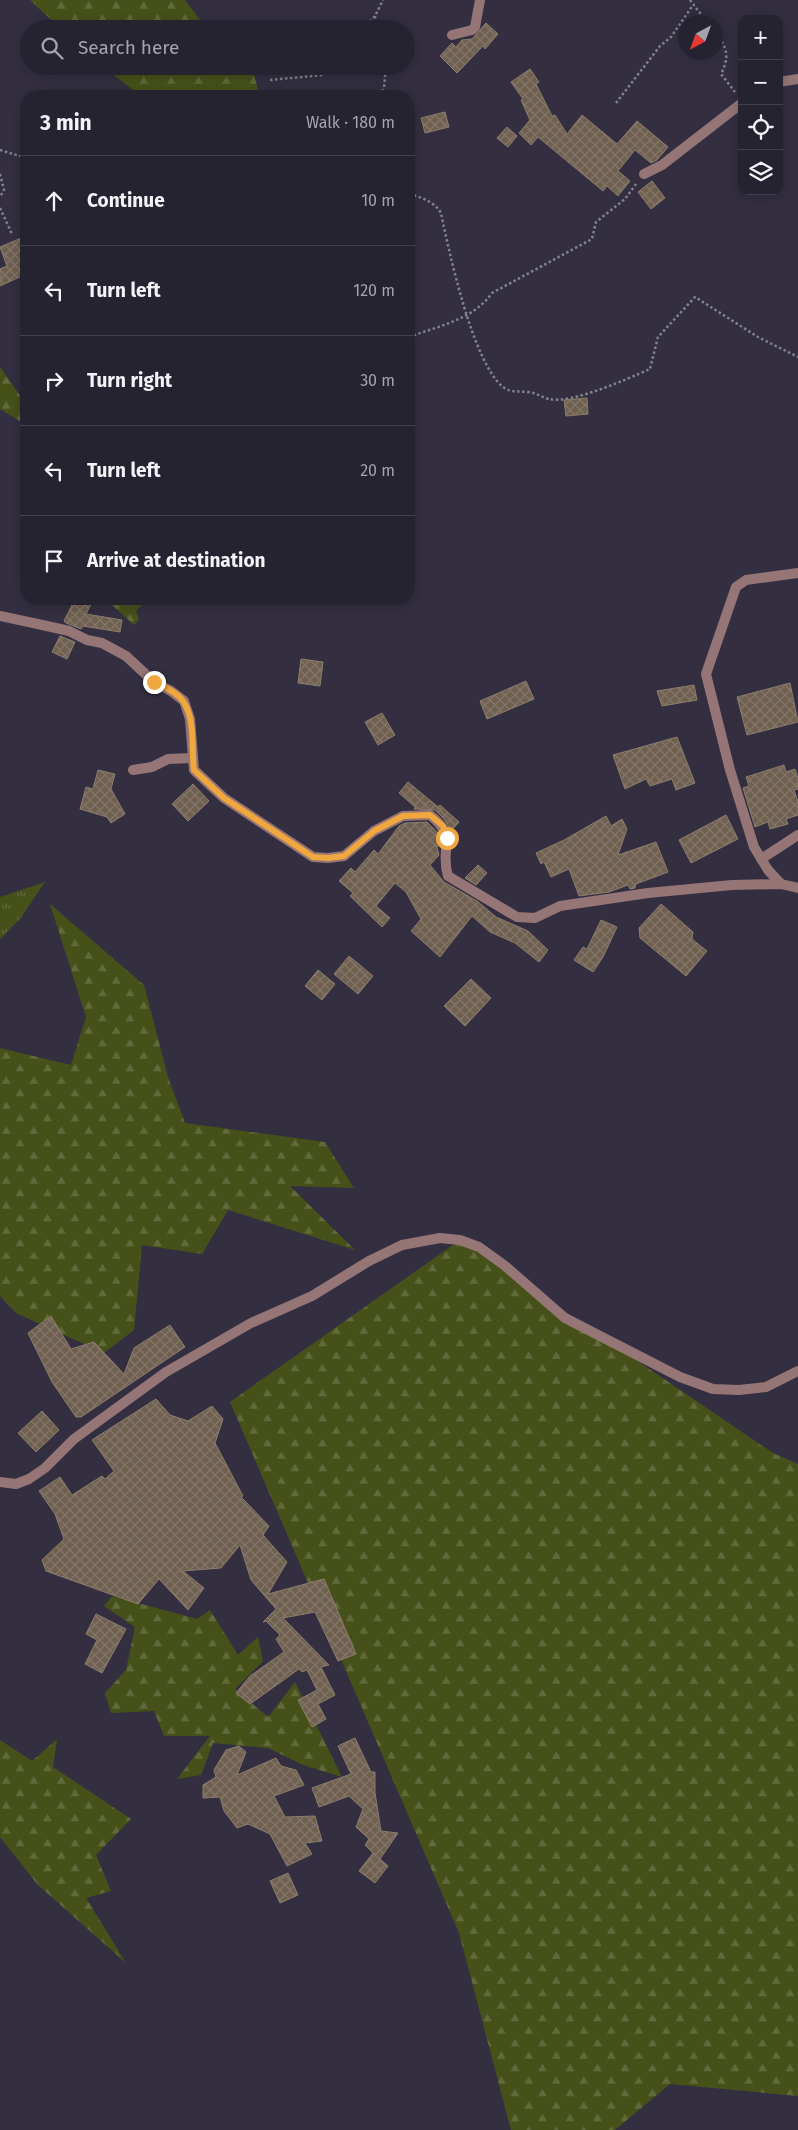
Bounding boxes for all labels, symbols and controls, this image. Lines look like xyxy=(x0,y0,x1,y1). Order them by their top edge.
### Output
north arrow xyxy=(678,15,723,60)
map controls xyxy=(738,15,783,195)
button: + xyxy=(738,15,783,60)
search box xyxy=(20,20,415,75)
icon: search xyxy=(38,34,66,62)
text: Search here xyxy=(78,36,179,59)
button: − xyxy=(738,60,783,105)
button: locate xyxy=(738,105,783,150)
text: 3 min xyxy=(40,110,92,136)
text: Walk · 180 m xyxy=(306,113,395,132)
button: layers xyxy=(738,150,783,195)
icon: ahead xyxy=(40,187,68,215)
text: Continue xyxy=(87,189,165,212)
text: 10 m xyxy=(361,191,395,210)
icon: left xyxy=(40,277,68,305)
text: Turn left xyxy=(87,279,161,302)
text: 120 m xyxy=(353,281,395,300)
icon: right xyxy=(40,367,68,395)
text: Turn right xyxy=(87,369,172,392)
text: 30 m xyxy=(360,371,395,390)
icon: left xyxy=(40,457,68,485)
text: Turn left xyxy=(87,459,161,482)
text: 20 m xyxy=(360,461,395,480)
icon: arrive xyxy=(40,547,68,575)
text: Arrive at destination xyxy=(87,549,266,572)
route end xyxy=(143,671,166,694)
route start xyxy=(436,827,459,850)

